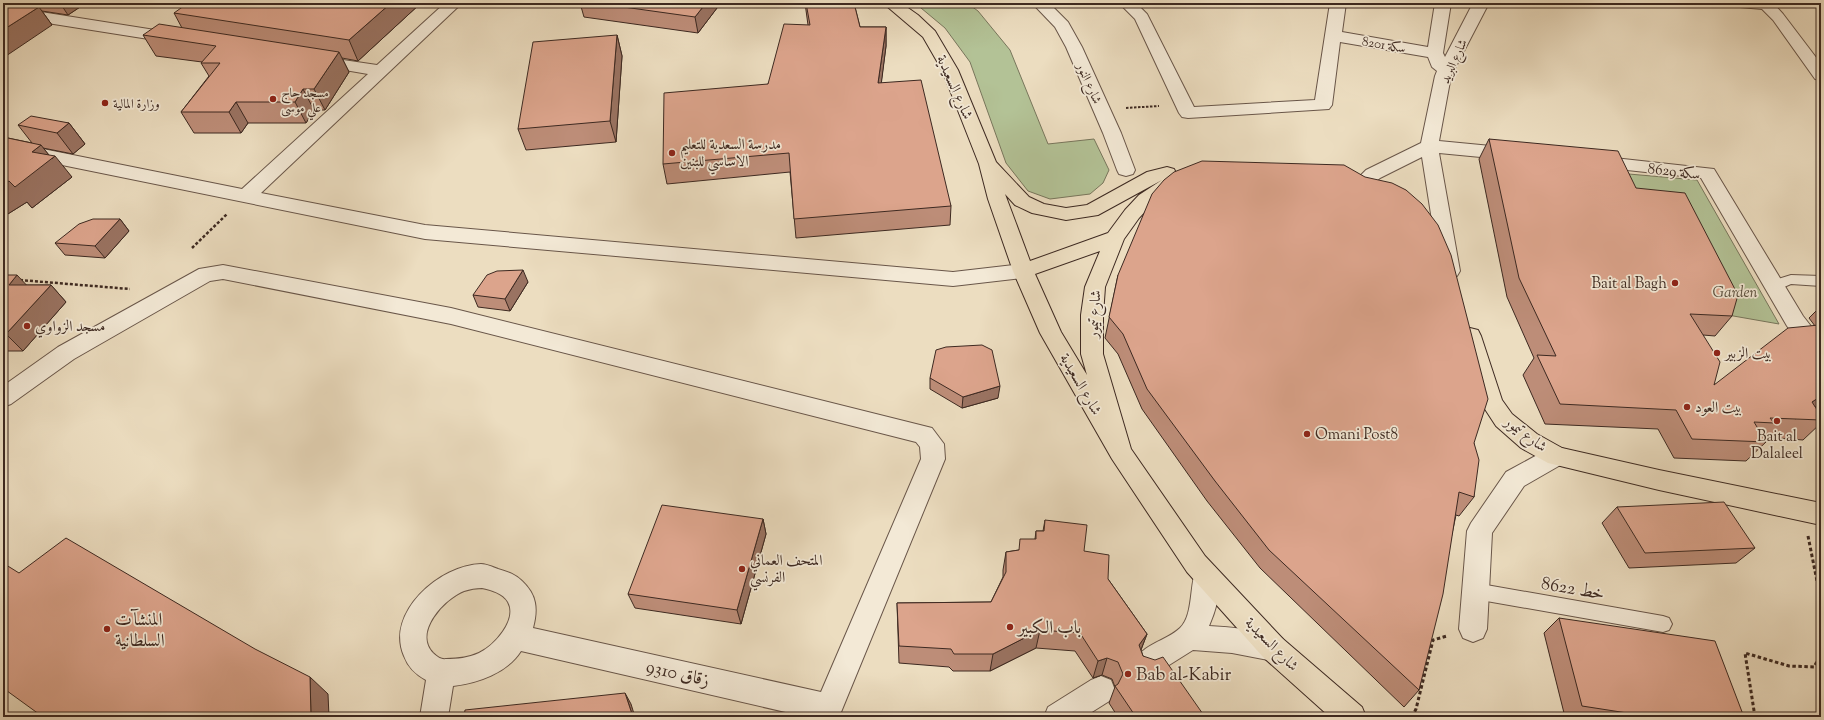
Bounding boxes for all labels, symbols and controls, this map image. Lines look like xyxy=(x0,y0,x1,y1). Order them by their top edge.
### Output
street label: سكة 8201 xyxy=(1360,33,1407,59)
street label: شارع البريد xyxy=(1437,37,1474,87)
street label: شارع السعيدية xyxy=(929,52,977,124)
street label: شارع النور xyxy=(1069,59,1105,108)
place label: مسجد حاج علي موسى xyxy=(281,85,329,121)
marker: مسجد حاج علي موسى xyxy=(268,94,278,104)
place label: وزارة المالية xyxy=(113,96,160,114)
marker: وزارة المالية xyxy=(100,98,110,108)
place label: مدرسة السعدية للتعليم الاساسي للبنين xyxy=(680,135,781,175)
marker: مدرسة السعدية للتعليم الاساسي للبنين xyxy=(667,148,677,158)
street label: سكة 8629 xyxy=(1646,159,1701,186)
place label: Bait al Bagh xyxy=(1592,274,1667,295)
marker: Bait al Bagh xyxy=(1670,278,1680,288)
park label: Garden xyxy=(1713,283,1758,304)
street label: شارع تيمور xyxy=(1083,289,1109,341)
place label: مسجد الزواوي xyxy=(35,317,105,338)
marker: مسجد الزواوي xyxy=(22,321,32,331)
place label: بيت الزبير xyxy=(1723,344,1772,365)
marker: بيت الزبير xyxy=(1712,348,1722,358)
street label: شارع السعيدية xyxy=(1053,350,1106,420)
place label: بيت العود xyxy=(1695,398,1742,419)
marker: بيت العود xyxy=(1682,402,1692,412)
street label: شارع تيمور xyxy=(1497,411,1551,459)
marker: Bait al Dalaleel xyxy=(1772,416,1782,426)
place label: Omani Post8 xyxy=(1315,425,1398,446)
place label: Bait al Dalaleel xyxy=(1751,427,1803,465)
marker: Omani Post8 xyxy=(1302,429,1312,439)
place label: المتحف العماني الفرنسي xyxy=(750,551,822,591)
marker: المتحف العماني الفرنسي xyxy=(737,564,747,574)
street label: 8622 خط xyxy=(1539,572,1606,608)
place label: المنشآت السلطانية xyxy=(115,608,165,655)
street label: شارع السعيدية xyxy=(1239,613,1303,677)
place label: باب الکبیر xyxy=(1016,616,1081,642)
marker: باب الکبیر xyxy=(1005,622,1015,632)
marker: المنشآت السلطانية xyxy=(102,624,112,634)
street label: زقاق 9310 xyxy=(643,655,712,695)
place label: Bab al-Kabir xyxy=(1136,663,1231,689)
marker: Bab al-Kabir xyxy=(1123,669,1133,679)

